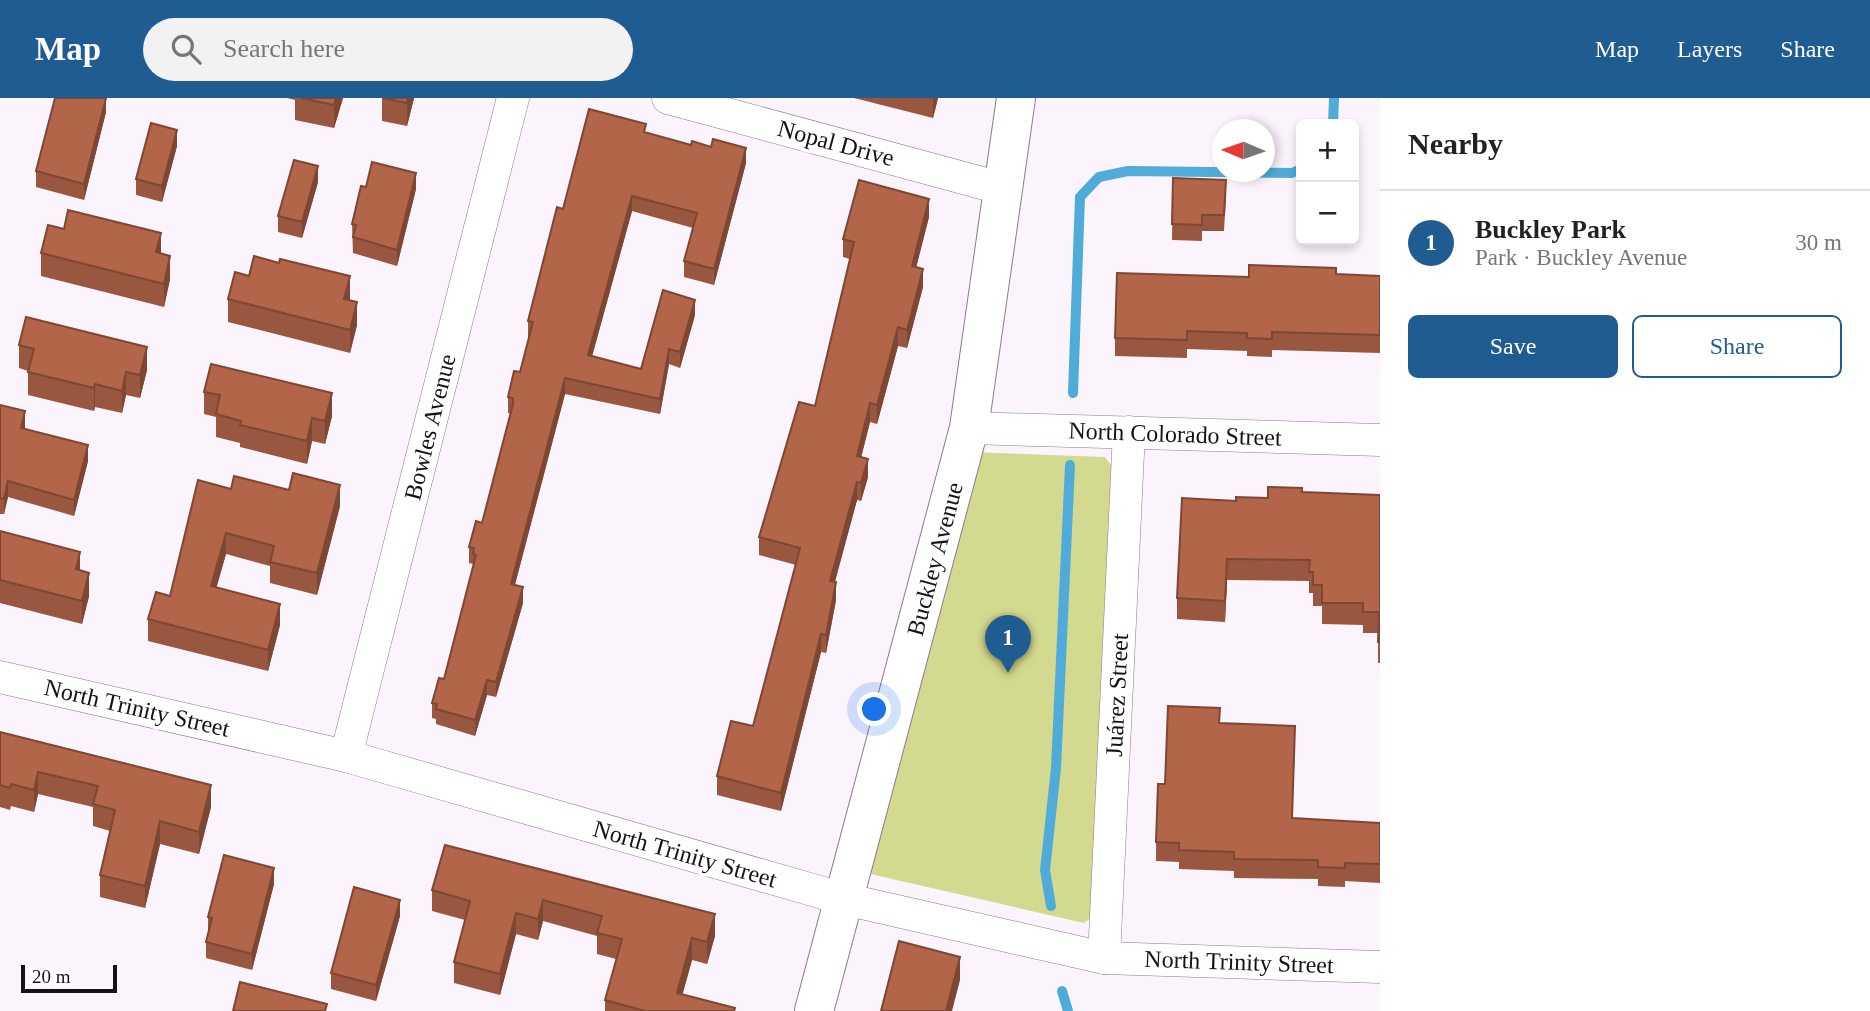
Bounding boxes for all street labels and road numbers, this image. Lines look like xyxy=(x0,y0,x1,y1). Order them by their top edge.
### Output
street label: Nopal Drive xyxy=(775,115,897,171)
street label: Bowles Avenue xyxy=(399,351,461,503)
street label: North Colorado Street xyxy=(1068,417,1282,451)
street label: Buckley Avenue xyxy=(902,480,968,638)
street label: Juárez Street xyxy=(1101,632,1133,757)
street label: North Trinity Street xyxy=(42,674,232,742)
street label: North Trinity Street xyxy=(590,815,780,893)
street label: North Trinity Street xyxy=(1144,946,1334,978)

